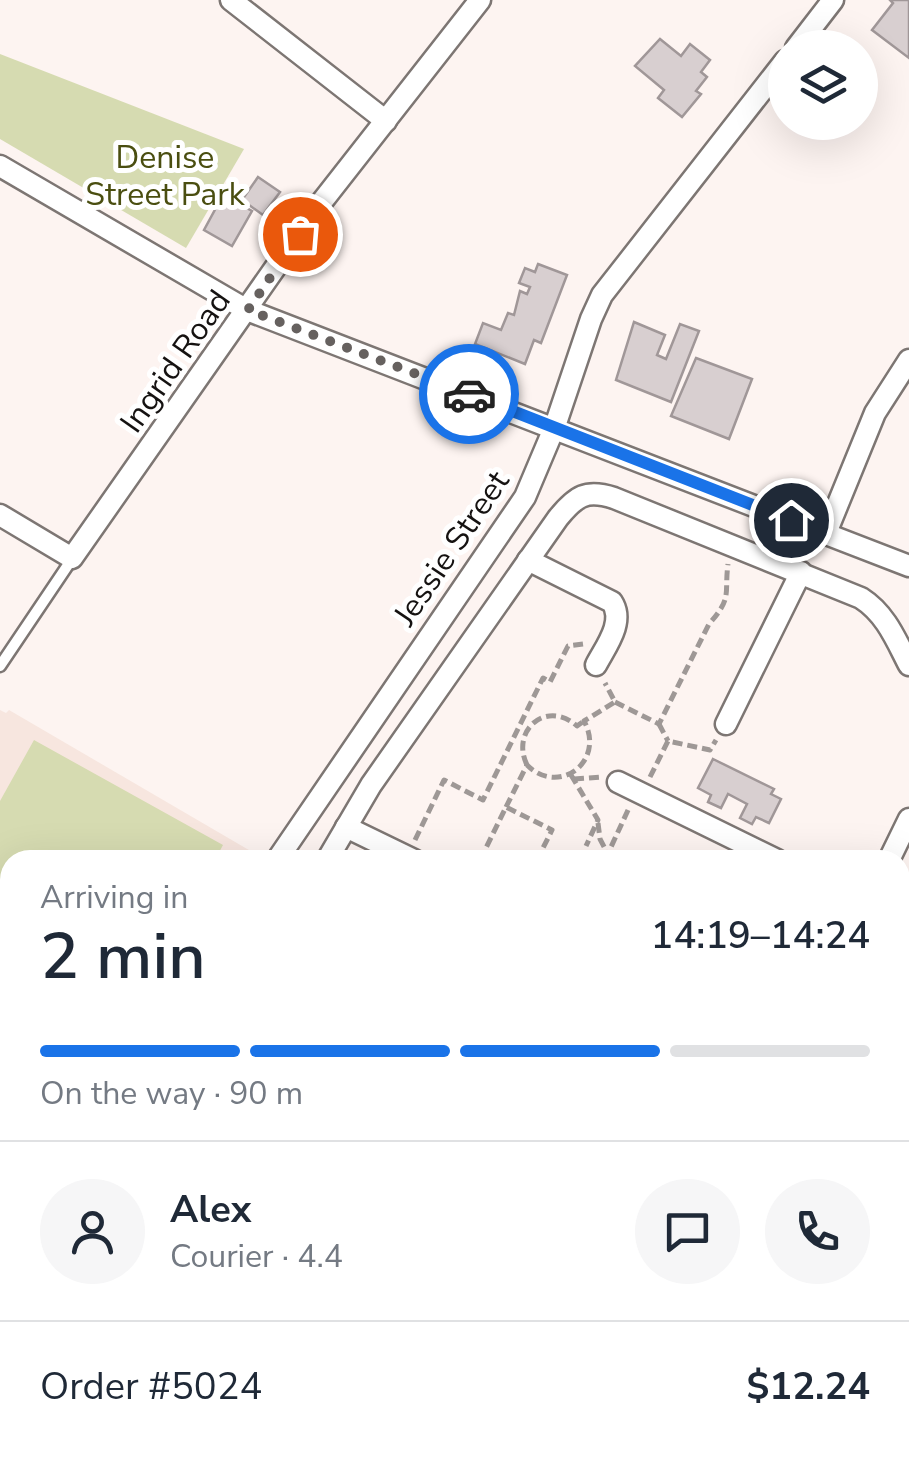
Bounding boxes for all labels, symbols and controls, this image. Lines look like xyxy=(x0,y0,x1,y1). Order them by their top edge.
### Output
map controls xyxy=(768,30,878,140)
button: layers xyxy=(768,30,878,140)
park label: Denise Street Park xyxy=(85,136,246,216)
pin xyxy=(258,192,343,277)
icon: bag xyxy=(273,207,328,262)
street label: Ingrid Road xyxy=(110,281,240,441)
courier xyxy=(419,344,519,444)
icon: car xyxy=(442,367,497,422)
street label: Jessie Street xyxy=(383,462,519,635)
pin xyxy=(749,478,834,563)
icon: home xyxy=(764,493,819,548)
text: Arriving in xyxy=(40,876,188,919)
text: 14:19–14:24 xyxy=(651,910,870,961)
text: 2 min xyxy=(40,912,206,1001)
text: On the way · 90 m xyxy=(40,1072,303,1115)
button: person xyxy=(40,1179,145,1284)
button: chat xyxy=(635,1179,740,1284)
button: phone xyxy=(765,1179,870,1284)
text: Alex xyxy=(170,1184,251,1235)
text: Courier · 4.4 xyxy=(170,1235,343,1278)
text: Order #5024 xyxy=(40,1361,262,1412)
text: $12.24 xyxy=(747,1361,870,1412)

